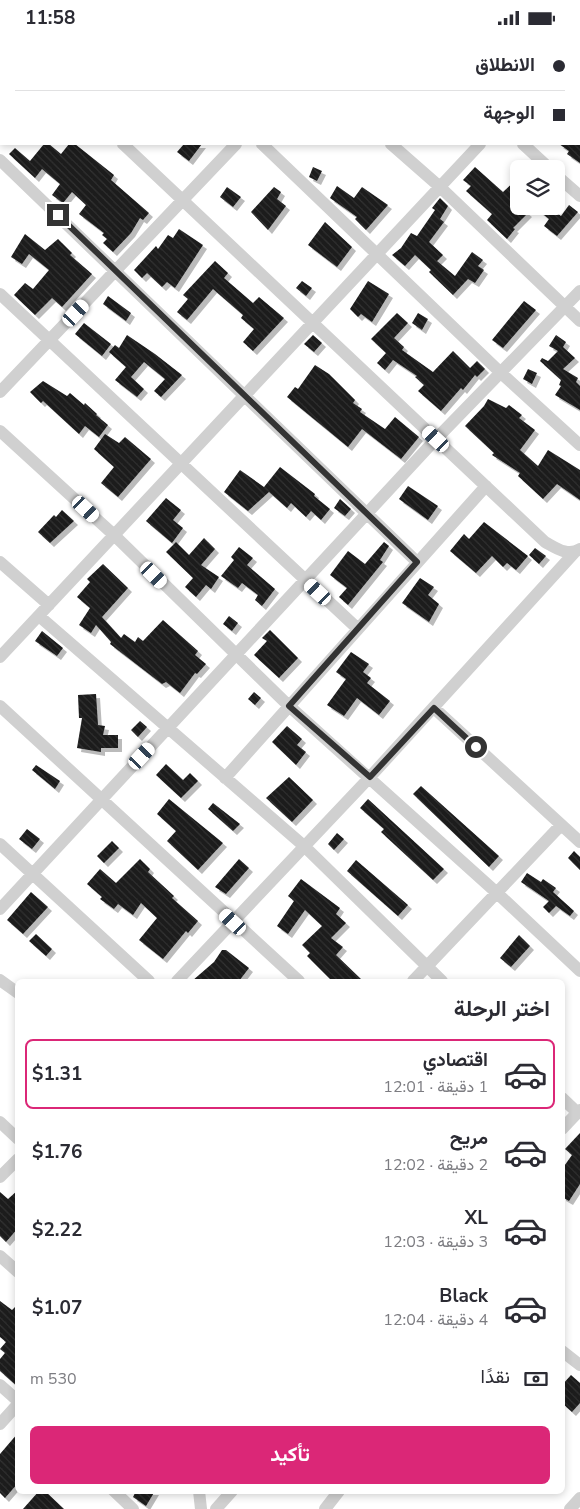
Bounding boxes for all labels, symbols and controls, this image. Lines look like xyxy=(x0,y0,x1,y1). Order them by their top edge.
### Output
text: 11:58 xyxy=(25,5,75,31)
text: الانطلاق xyxy=(475,52,535,78)
text: الوجهة xyxy=(483,100,535,126)
map controls xyxy=(510,160,565,215)
button: layers xyxy=(510,160,565,215)
route end xyxy=(47,204,69,226)
car xyxy=(60,297,91,329)
car xyxy=(419,423,452,455)
car xyxy=(69,493,102,525)
car xyxy=(138,559,169,591)
car xyxy=(301,576,334,608)
route start xyxy=(465,736,487,758)
car xyxy=(126,740,157,772)
car xyxy=(216,906,249,938)
text: اختر الرحلة xyxy=(454,994,550,1024)
text: اقتصادي xyxy=(423,1047,488,1073)
icon: car xyxy=(503,1052,548,1097)
text: $1.31 xyxy=(32,1061,82,1087)
text: 1 دقيقة · 12:01 xyxy=(383,1076,488,1098)
text: مريح xyxy=(450,1125,488,1151)
icon: car xyxy=(503,1130,548,1175)
text: $1.76 xyxy=(32,1139,82,1165)
text: 2 دقيقة · 12:02 xyxy=(383,1154,488,1176)
text: XL xyxy=(465,1205,488,1231)
icon: car xyxy=(503,1208,548,1253)
text: $2.22 xyxy=(32,1217,82,1243)
text: 3 دقيقة · 12:03 xyxy=(383,1231,488,1253)
text: Black xyxy=(439,1283,488,1309)
icon: car xyxy=(503,1286,548,1331)
text: $1.07 xyxy=(32,1295,82,1321)
text: 4 دقيقة · 12:04 xyxy=(383,1309,488,1331)
text: نقدًا xyxy=(481,1364,510,1390)
icon: cash xyxy=(522,1365,550,1393)
text: 530 m xyxy=(30,1368,77,1390)
button: تأكيد xyxy=(30,1426,550,1484)

